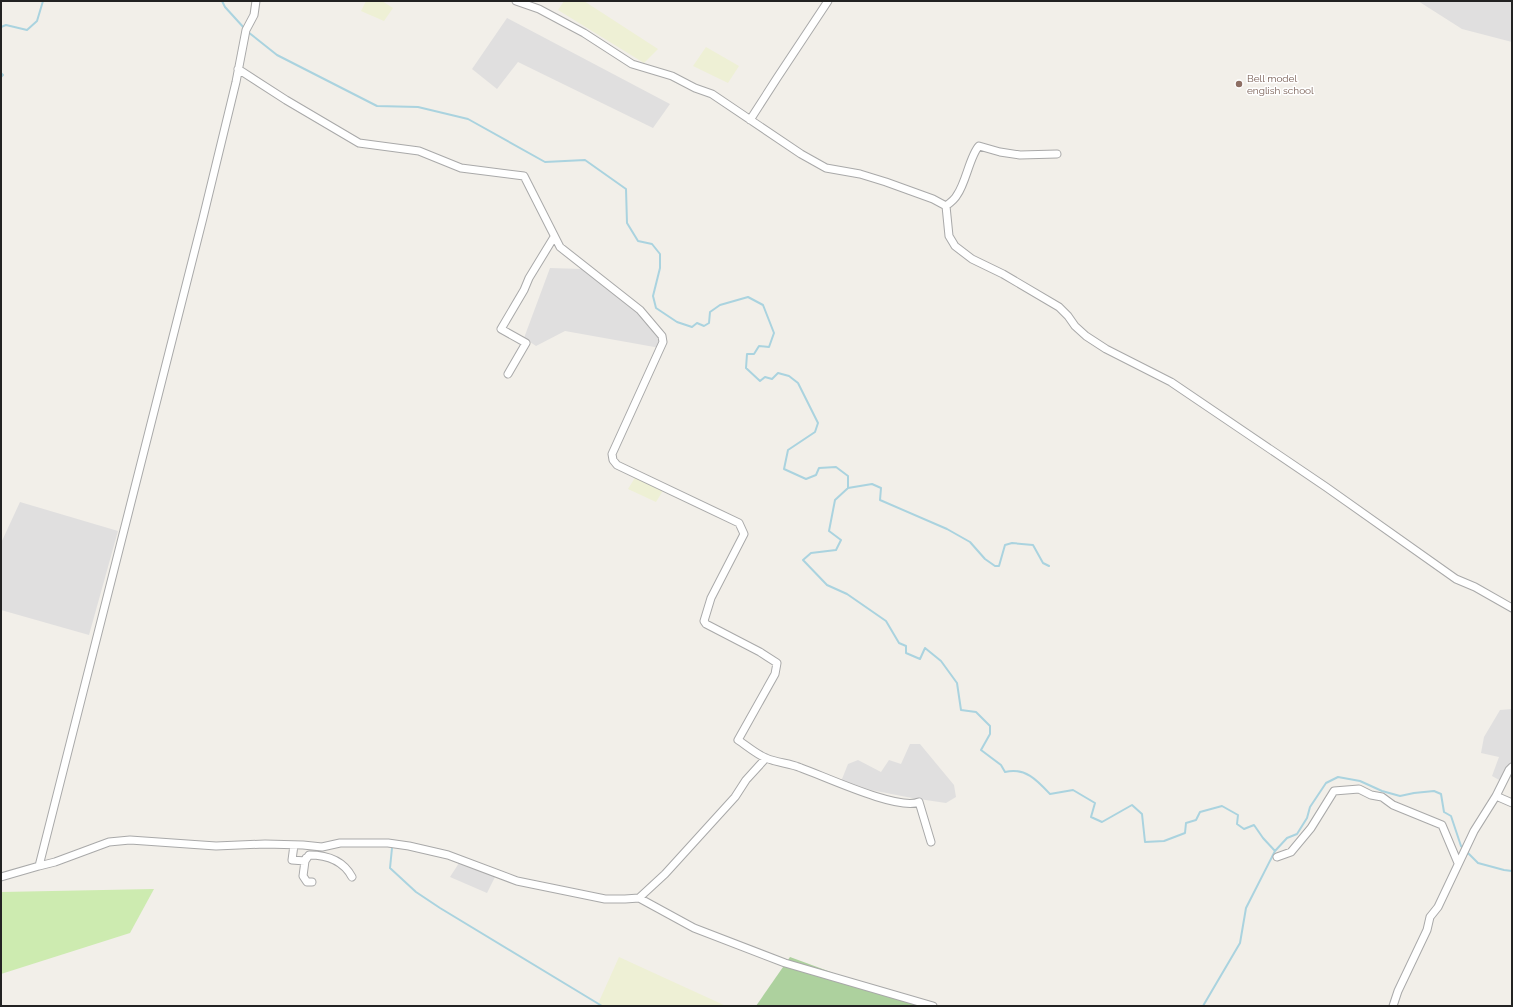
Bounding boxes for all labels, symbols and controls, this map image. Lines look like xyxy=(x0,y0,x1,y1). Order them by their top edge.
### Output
place label: Bell model english school xyxy=(1247,73,1314,96)
marker: Bell model english school xyxy=(1234,79,1244,89)

